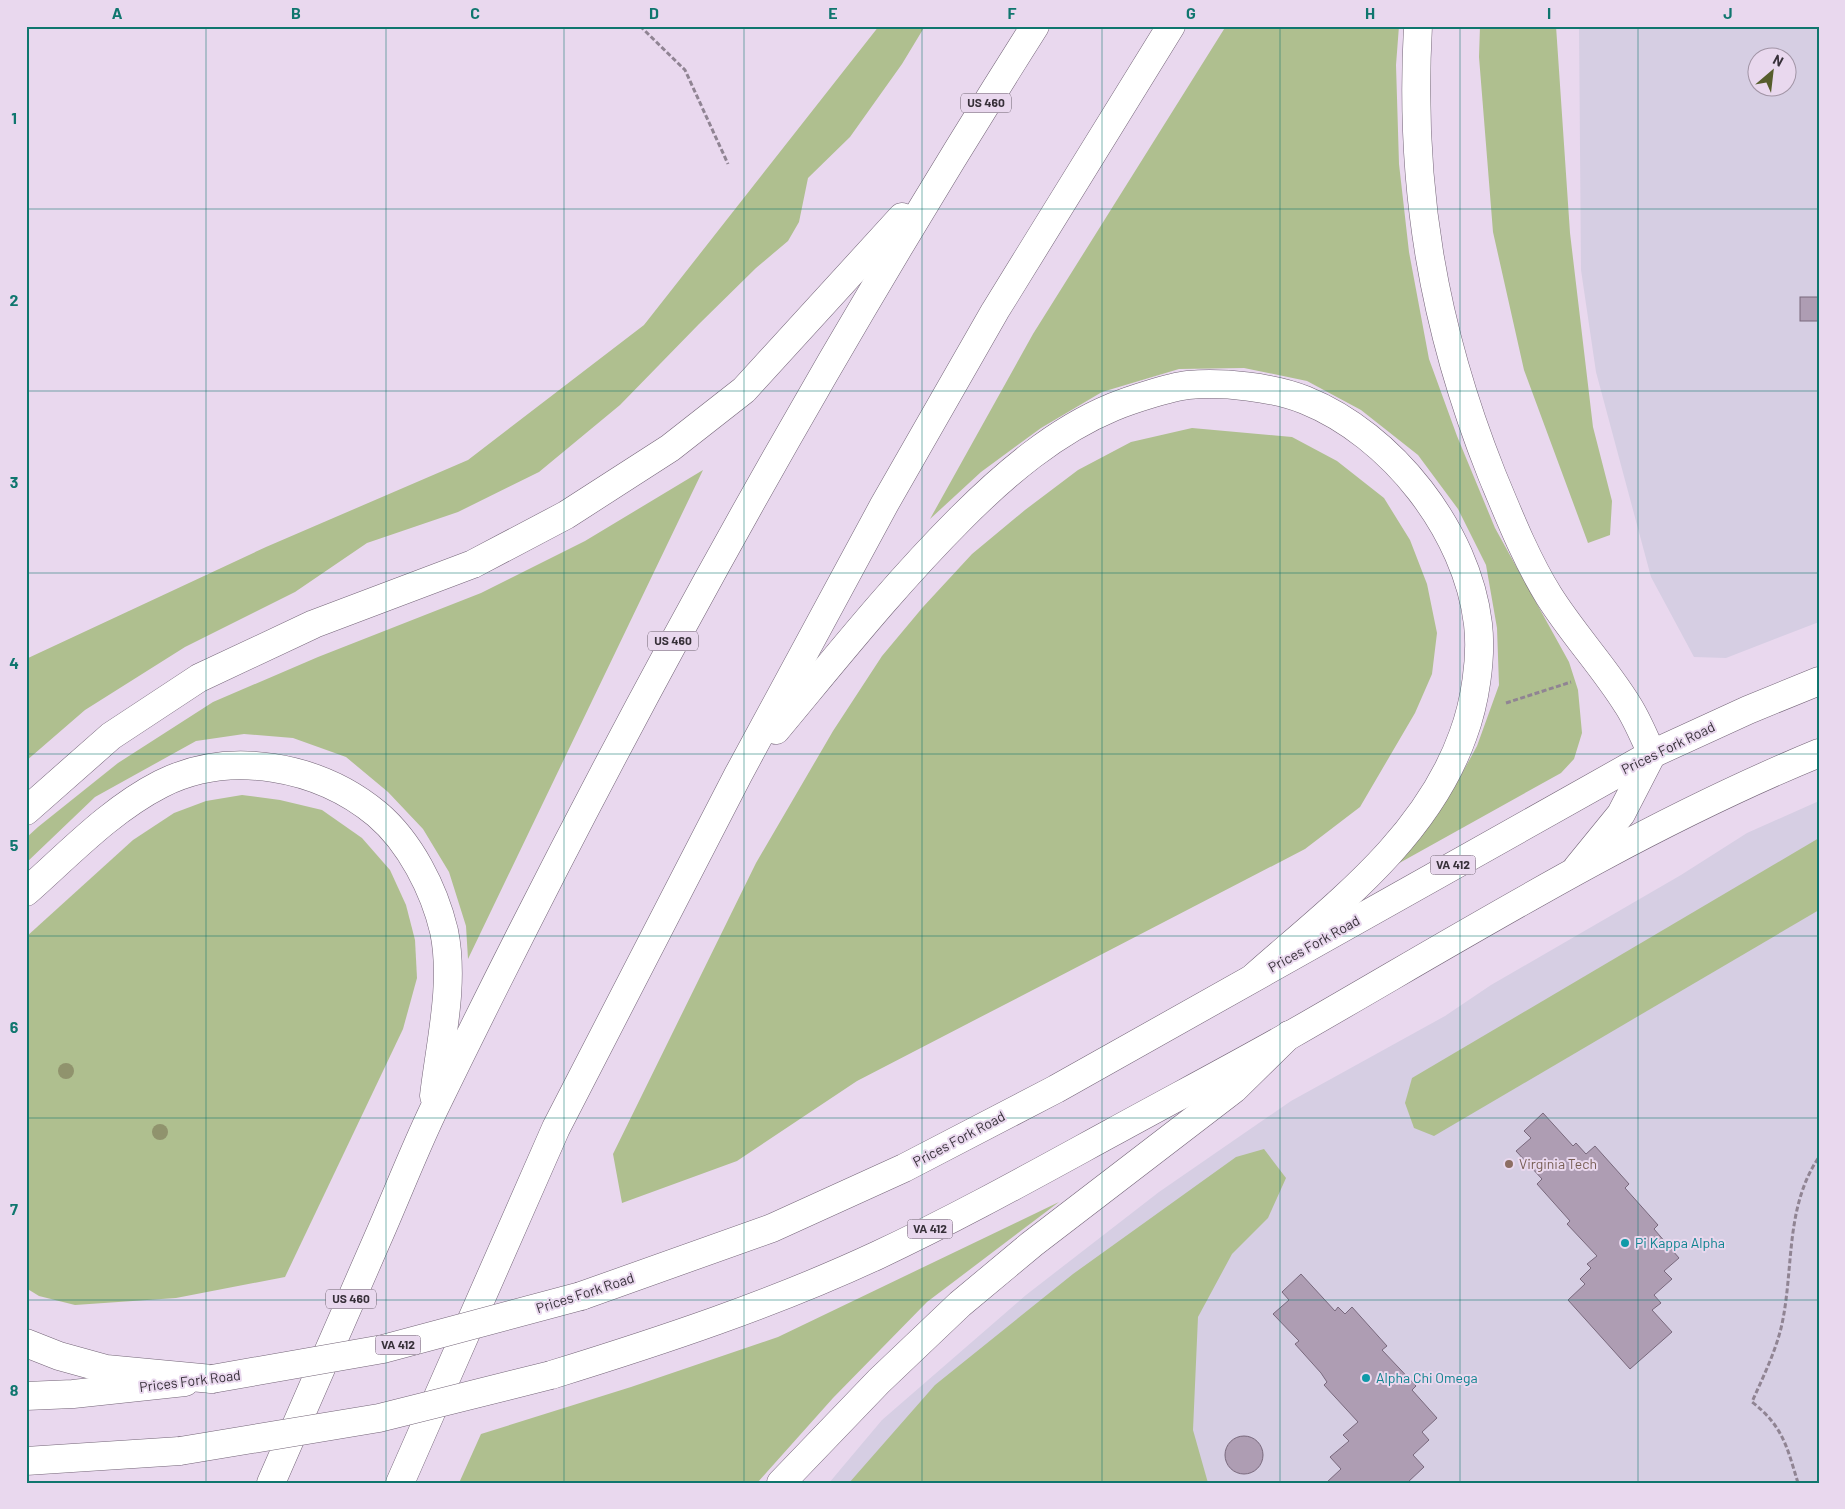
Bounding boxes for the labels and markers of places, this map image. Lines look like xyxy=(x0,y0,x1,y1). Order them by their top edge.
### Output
place label: Virginia Tech xyxy=(1519,1155,1597,1172)
marker: Virginia Tech xyxy=(1503,1158,1515,1170)
place label: Pi Kappa Alpha xyxy=(1635,1234,1725,1251)
marker: Pi Kappa Alpha xyxy=(1619,1237,1631,1249)
place label: Alpha Chi Omega xyxy=(1376,1369,1478,1386)
marker: Alpha Chi Omega xyxy=(1360,1372,1372,1384)

